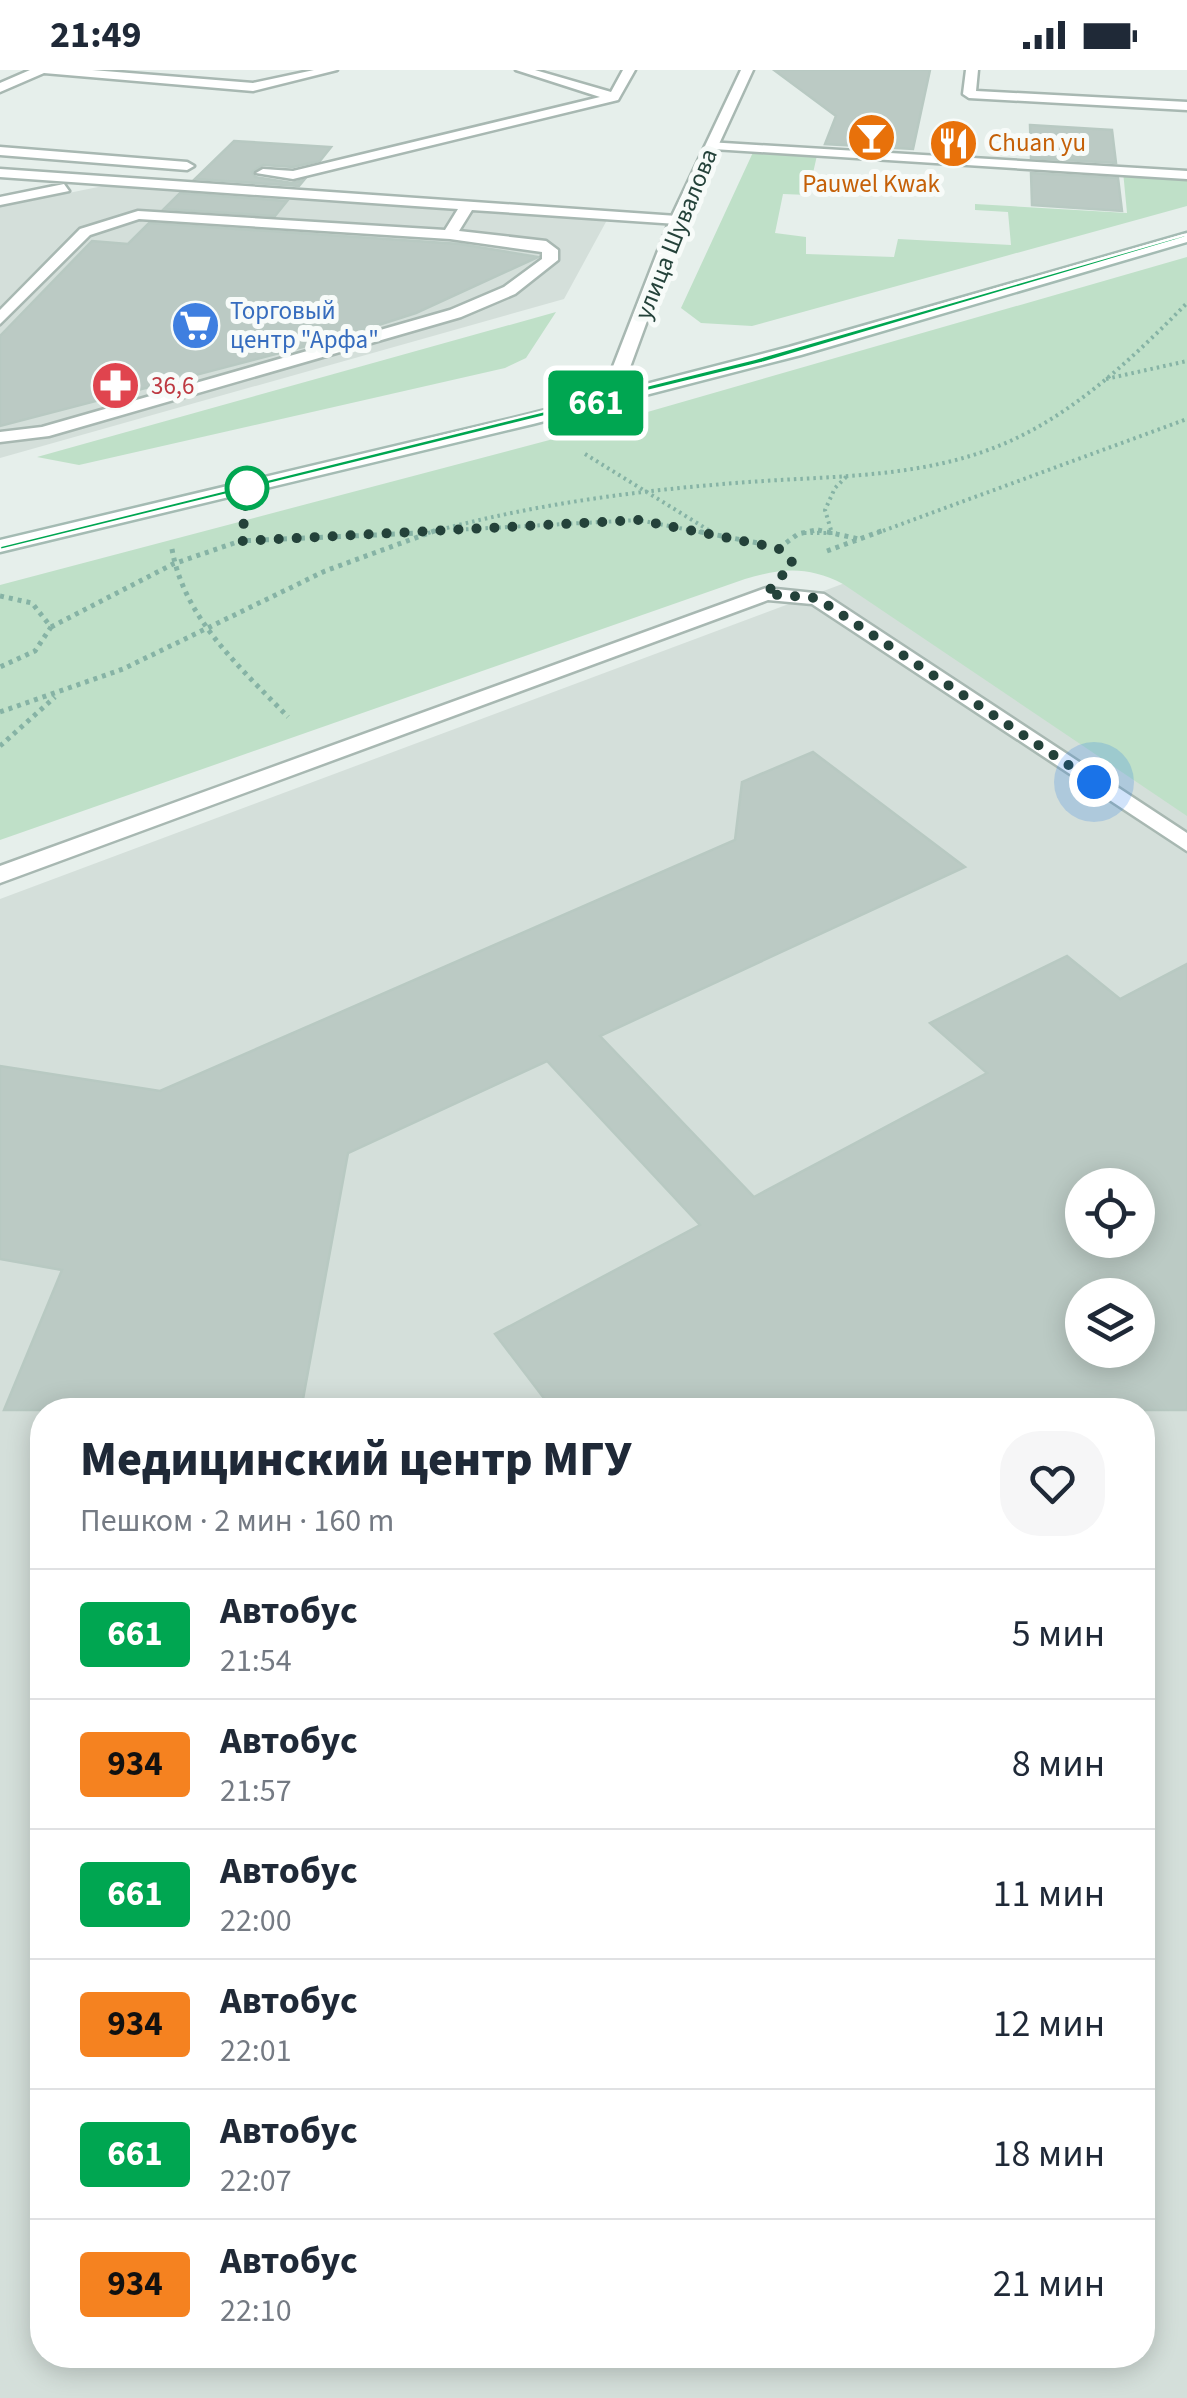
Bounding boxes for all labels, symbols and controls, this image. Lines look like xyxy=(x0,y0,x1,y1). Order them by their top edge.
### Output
text: 21:49 xyxy=(50,8,142,62)
bar icon: Pauwel Kwak xyxy=(845,112,897,164)
restaurant icon: Chuan yu xyxy=(927,117,979,169)
place label: Chuan yu xyxy=(988,125,1086,161)
street label: улица Шувалова xyxy=(625,143,727,325)
place label: Pauwel Kwak xyxy=(802,166,940,202)
place label: Торговый центр "Арфа" xyxy=(230,293,379,358)
supermarket icon: Торговый центр "Арфа" xyxy=(169,299,221,351)
pharmacy icon: 36,6 xyxy=(90,360,142,412)
place label: 36,6 xyxy=(151,368,195,404)
line badge: 661 xyxy=(538,370,654,436)
text: 661 xyxy=(568,378,624,428)
unlabelled marker xyxy=(226,467,268,509)
your location xyxy=(1069,757,1119,807)
map controls xyxy=(1065,1168,1155,1368)
button: locate xyxy=(1065,1168,1155,1258)
button: layers xyxy=(1065,1278,1155,1368)
text: Медицинский центр МГУ xyxy=(80,1426,631,1494)
button: heart xyxy=(1000,1431,1105,1536)
text: Пешком · 2 мин · 160 m xyxy=(80,1498,394,1544)
text: Автобус xyxy=(220,1584,358,1638)
text: 5 мин xyxy=(1012,1607,1105,1661)
text: 661 xyxy=(107,1609,163,1659)
text: 21:54 xyxy=(220,1638,292,1684)
text: Автобус xyxy=(220,1714,358,1768)
text: 8 мин xyxy=(1012,1737,1105,1791)
text: 934 xyxy=(107,1739,163,1789)
text: 21:57 xyxy=(220,1768,292,1814)
text: Автобус xyxy=(220,1844,358,1898)
text: 11 мин xyxy=(993,1867,1105,1921)
text: 661 xyxy=(107,1869,163,1919)
text: 22:00 xyxy=(220,1898,292,1944)
text: Автобус xyxy=(220,1974,358,2028)
text: 12 мин xyxy=(993,1997,1105,2051)
text: 934 xyxy=(107,1999,163,2049)
text: 22:01 xyxy=(220,2028,292,2074)
text: Автобус xyxy=(220,2104,358,2158)
text: 18 мин xyxy=(993,2127,1105,2181)
text: 661 xyxy=(107,2129,163,2179)
text: 22:07 xyxy=(220,2158,292,2204)
text: Автобус xyxy=(220,2234,358,2288)
text: 21 мин xyxy=(993,2257,1105,2311)
text: 934 xyxy=(107,2259,163,2309)
text: 22:10 xyxy=(220,2288,292,2334)

